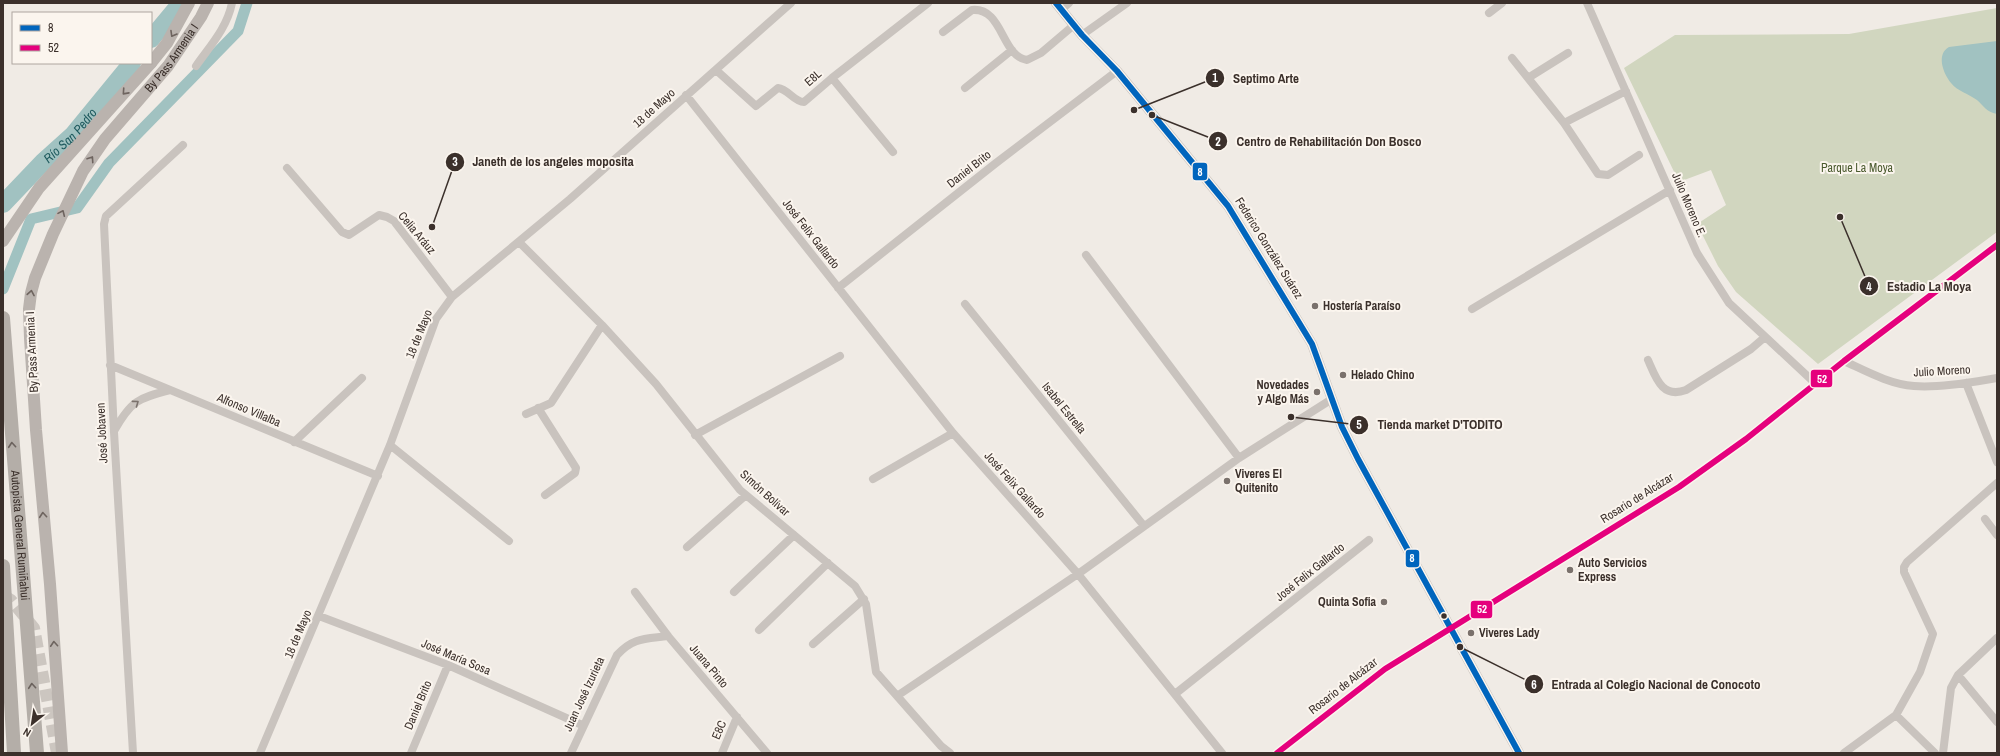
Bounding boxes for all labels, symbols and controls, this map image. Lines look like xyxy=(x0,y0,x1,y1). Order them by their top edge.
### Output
legend xyxy=(12,12,152,64)
text: 8 xyxy=(48,20,53,36)
street label: By Pass Armenia I xyxy=(141,21,202,95)
one-way arrow xyxy=(170,30,177,37)
text: 52 xyxy=(48,40,59,56)
street label: E8L xyxy=(801,66,825,90)
callout: Septimo Arte xyxy=(1205,66,1307,91)
text: 1 xyxy=(1212,70,1218,86)
text: Septimo Arte xyxy=(1233,70,1299,87)
street label: 18 de Mayo xyxy=(630,85,678,131)
one-way arrow xyxy=(122,87,129,95)
water label: Río San Pedro xyxy=(40,104,100,166)
callout: Centro de Rehabilitación Don Bosco xyxy=(1208,129,1429,154)
text: Centro de Rehabilitación Don Bosco xyxy=(1237,133,1421,150)
text: 2 xyxy=(1215,134,1221,150)
street label: Daniel Brito xyxy=(944,147,994,191)
callout: Janeth de los angeles moposita xyxy=(445,149,642,174)
text: Janeth de los angeles moposita xyxy=(472,153,634,170)
text: 3 xyxy=(452,154,458,170)
one-way arrow xyxy=(86,156,94,163)
park label: Parque La Moya xyxy=(1821,160,1894,176)
line badge: 8 xyxy=(1192,162,1208,181)
text: 8 xyxy=(1197,165,1203,179)
street label: Julio Moreno E. xyxy=(1668,170,1710,240)
street label: Federico González Suárez xyxy=(1231,194,1307,302)
street label: José Felix Gallardo xyxy=(779,196,843,272)
street label: Celia Aráuz xyxy=(395,208,440,258)
one-way arrow xyxy=(57,210,65,218)
callout: Estadio La Moya xyxy=(1859,274,1979,299)
text: Estadio La Moya xyxy=(1887,278,1971,295)
text: 4 xyxy=(1866,279,1872,295)
one-way arrow xyxy=(26,290,35,296)
place label: Hostería Paraíso xyxy=(1323,298,1401,314)
marker: Hostería Paraíso xyxy=(1310,301,1320,311)
street label: 18 de Mayo xyxy=(402,307,436,361)
street label: By Pass Armenia I xyxy=(22,311,42,393)
street label: Julio Moreno xyxy=(1913,362,1971,380)
place label: Helado Chino xyxy=(1351,367,1414,383)
line badge: 52 xyxy=(1810,369,1833,388)
marker: Helado Chino xyxy=(1338,370,1348,380)
text: 52 xyxy=(1817,372,1827,386)
place label: Novedades y Algo Más xyxy=(1256,377,1310,407)
street label: Isabel Estrella xyxy=(1038,379,1090,437)
marker: Novedades y Algo Más xyxy=(1312,387,1322,397)
street label: Alfonso Villalba xyxy=(214,389,284,431)
one-way arrow xyxy=(131,401,138,408)
street label: José Jobaven xyxy=(92,402,112,464)
callout: Tienda market D'TODITO xyxy=(1349,412,1510,437)
text: Tienda market D'TODITO xyxy=(1377,416,1503,433)
text: 5 xyxy=(1356,417,1362,433)
one-way arrow xyxy=(8,442,17,448)
street label: José Felix Gallardo xyxy=(981,448,1049,522)
street label: Simón Bolívar xyxy=(737,466,794,520)
place label: Viveres El Quitenito xyxy=(1235,466,1282,496)
street label: Autopista General Rumiñahui xyxy=(7,469,33,601)
street label: Rosario de Alcázar xyxy=(1598,469,1677,527)
marker: Viveres El Quitenito xyxy=(1222,476,1232,486)
one-way arrow xyxy=(39,512,48,518)
street label: José Felix Gallardo xyxy=(1272,539,1348,605)
line badge: 8 xyxy=(1405,549,1420,568)
text: 8 xyxy=(1409,551,1415,565)
place label: Auto Servicios Express xyxy=(1578,555,1647,585)
marker: Auto Servicios Express xyxy=(1565,565,1575,575)
place label: Quinta Sofia xyxy=(1318,594,1377,610)
marker: Quinta Sofia xyxy=(1379,597,1389,607)
line badge: 52 xyxy=(1470,600,1493,619)
text: 52 xyxy=(1477,602,1487,616)
street label: 18 de Mayo xyxy=(281,607,315,661)
unlabelled marker xyxy=(1439,611,1449,621)
place label: Viveres Lady xyxy=(1479,625,1540,641)
marker: Viveres Lady xyxy=(1466,628,1476,638)
street label: José María Sosa xyxy=(419,635,494,679)
one-way arrow xyxy=(49,641,58,647)
street label: Juana Pinto xyxy=(686,641,732,691)
street label: Juan José Izurieta xyxy=(560,654,608,734)
street label: Rosario de Alcázar xyxy=(1305,654,1381,718)
callout: Entrada al Colegio Nacional de Conocoto xyxy=(1524,672,1769,697)
text: Entrada al Colegio Nacional de Conocoto xyxy=(1551,676,1761,693)
text: 6 xyxy=(1531,677,1537,693)
street label: Daniel Brito xyxy=(400,678,436,732)
one-way arrow xyxy=(27,683,36,689)
north arrow xyxy=(12,704,52,744)
street label: E8C xyxy=(708,718,730,742)
text: N xyxy=(21,725,33,740)

